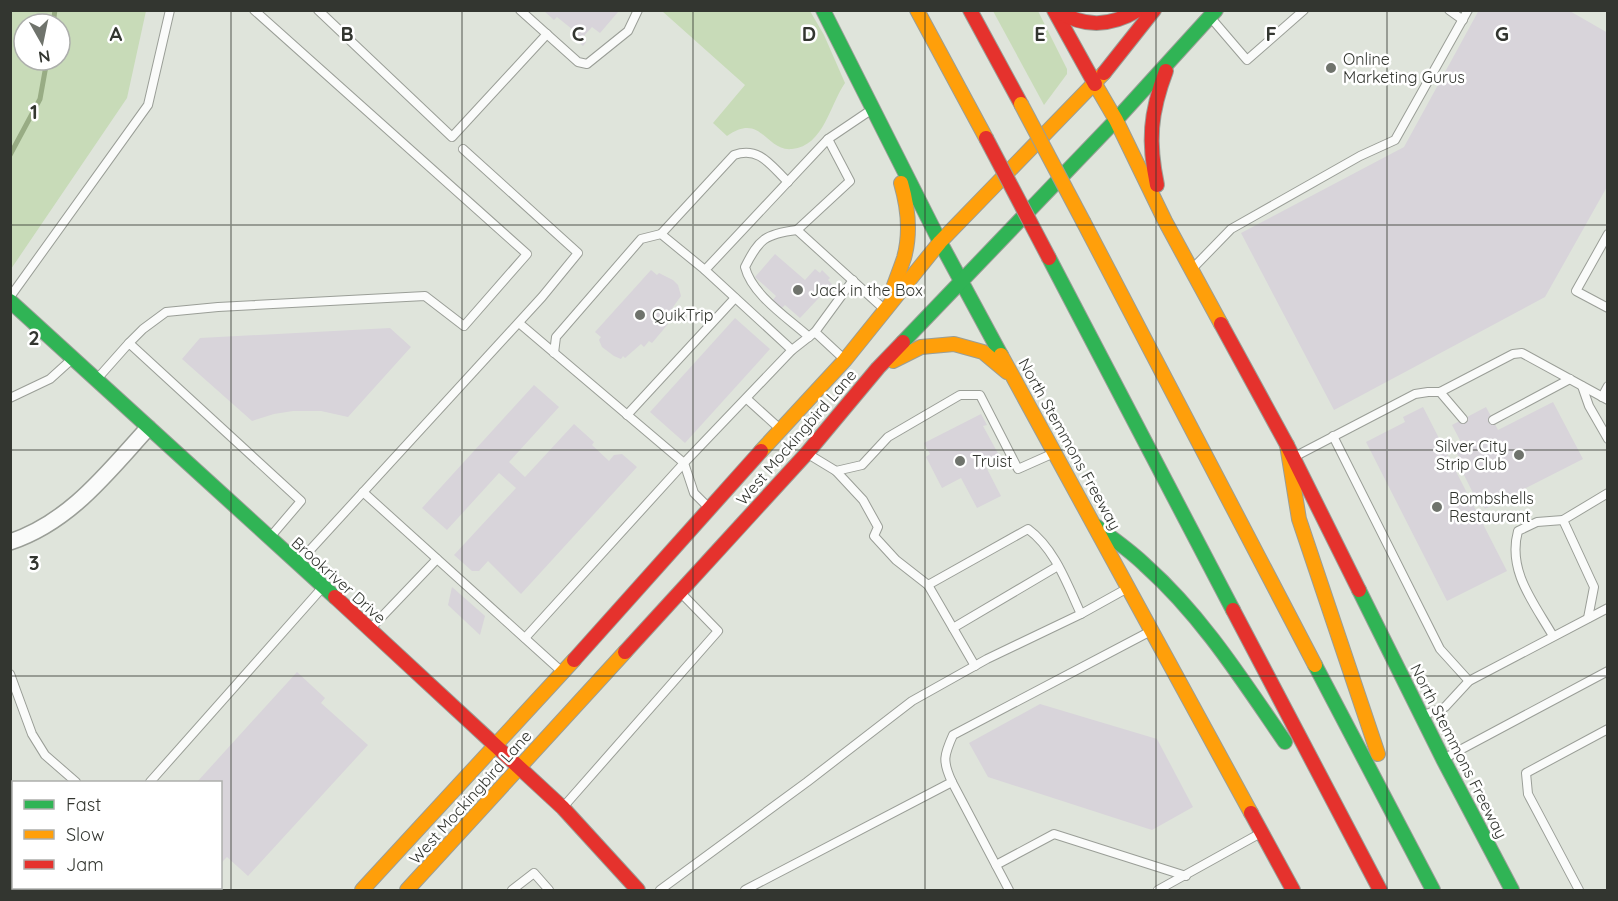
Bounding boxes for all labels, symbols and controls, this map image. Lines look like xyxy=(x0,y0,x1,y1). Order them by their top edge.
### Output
north arrow xyxy=(12,12,72,72)
text: A xyxy=(110,21,123,46)
text: B xyxy=(340,21,354,46)
text: C xyxy=(572,21,585,46)
text: D xyxy=(802,21,816,46)
text: E xyxy=(1034,21,1046,46)
text: F xyxy=(1265,21,1277,46)
text: G xyxy=(1495,21,1509,46)
text: N xyxy=(37,46,52,68)
place label: Online Marketing Gurus xyxy=(1343,49,1465,87)
marker: Online Marketing Gurus xyxy=(1324,61,1338,75)
text: 1 xyxy=(30,99,38,124)
place label: Jack in the Box xyxy=(810,280,923,300)
marker: Jack in the Box xyxy=(791,283,805,297)
place label: QuikTrip xyxy=(652,305,713,325)
marker: QuikTrip xyxy=(633,308,647,322)
text: 2 xyxy=(28,325,40,350)
street label: North Stemmons Freeway xyxy=(1014,355,1126,533)
street label: West Mockingbird Lane xyxy=(732,365,860,509)
place label: Silver City Strip Club xyxy=(1435,436,1507,474)
marker: Silver City Strip Club xyxy=(1512,448,1526,462)
place label: Truist xyxy=(972,451,1012,471)
marker: Truist xyxy=(953,454,967,468)
place label: Bombshells Restaurant xyxy=(1449,488,1534,526)
marker: Bombshells Restaurant xyxy=(1430,500,1444,514)
street label: Brookriver Drive xyxy=(288,532,390,628)
text: 3 xyxy=(29,550,39,575)
street label: North Stemmons Freeway xyxy=(1406,660,1512,842)
street label: West Mockingbird Lane xyxy=(405,726,535,868)
legend xyxy=(12,781,222,889)
text: Fast xyxy=(66,793,101,816)
text: Slow xyxy=(66,823,104,846)
text: Jam xyxy=(66,853,104,876)

